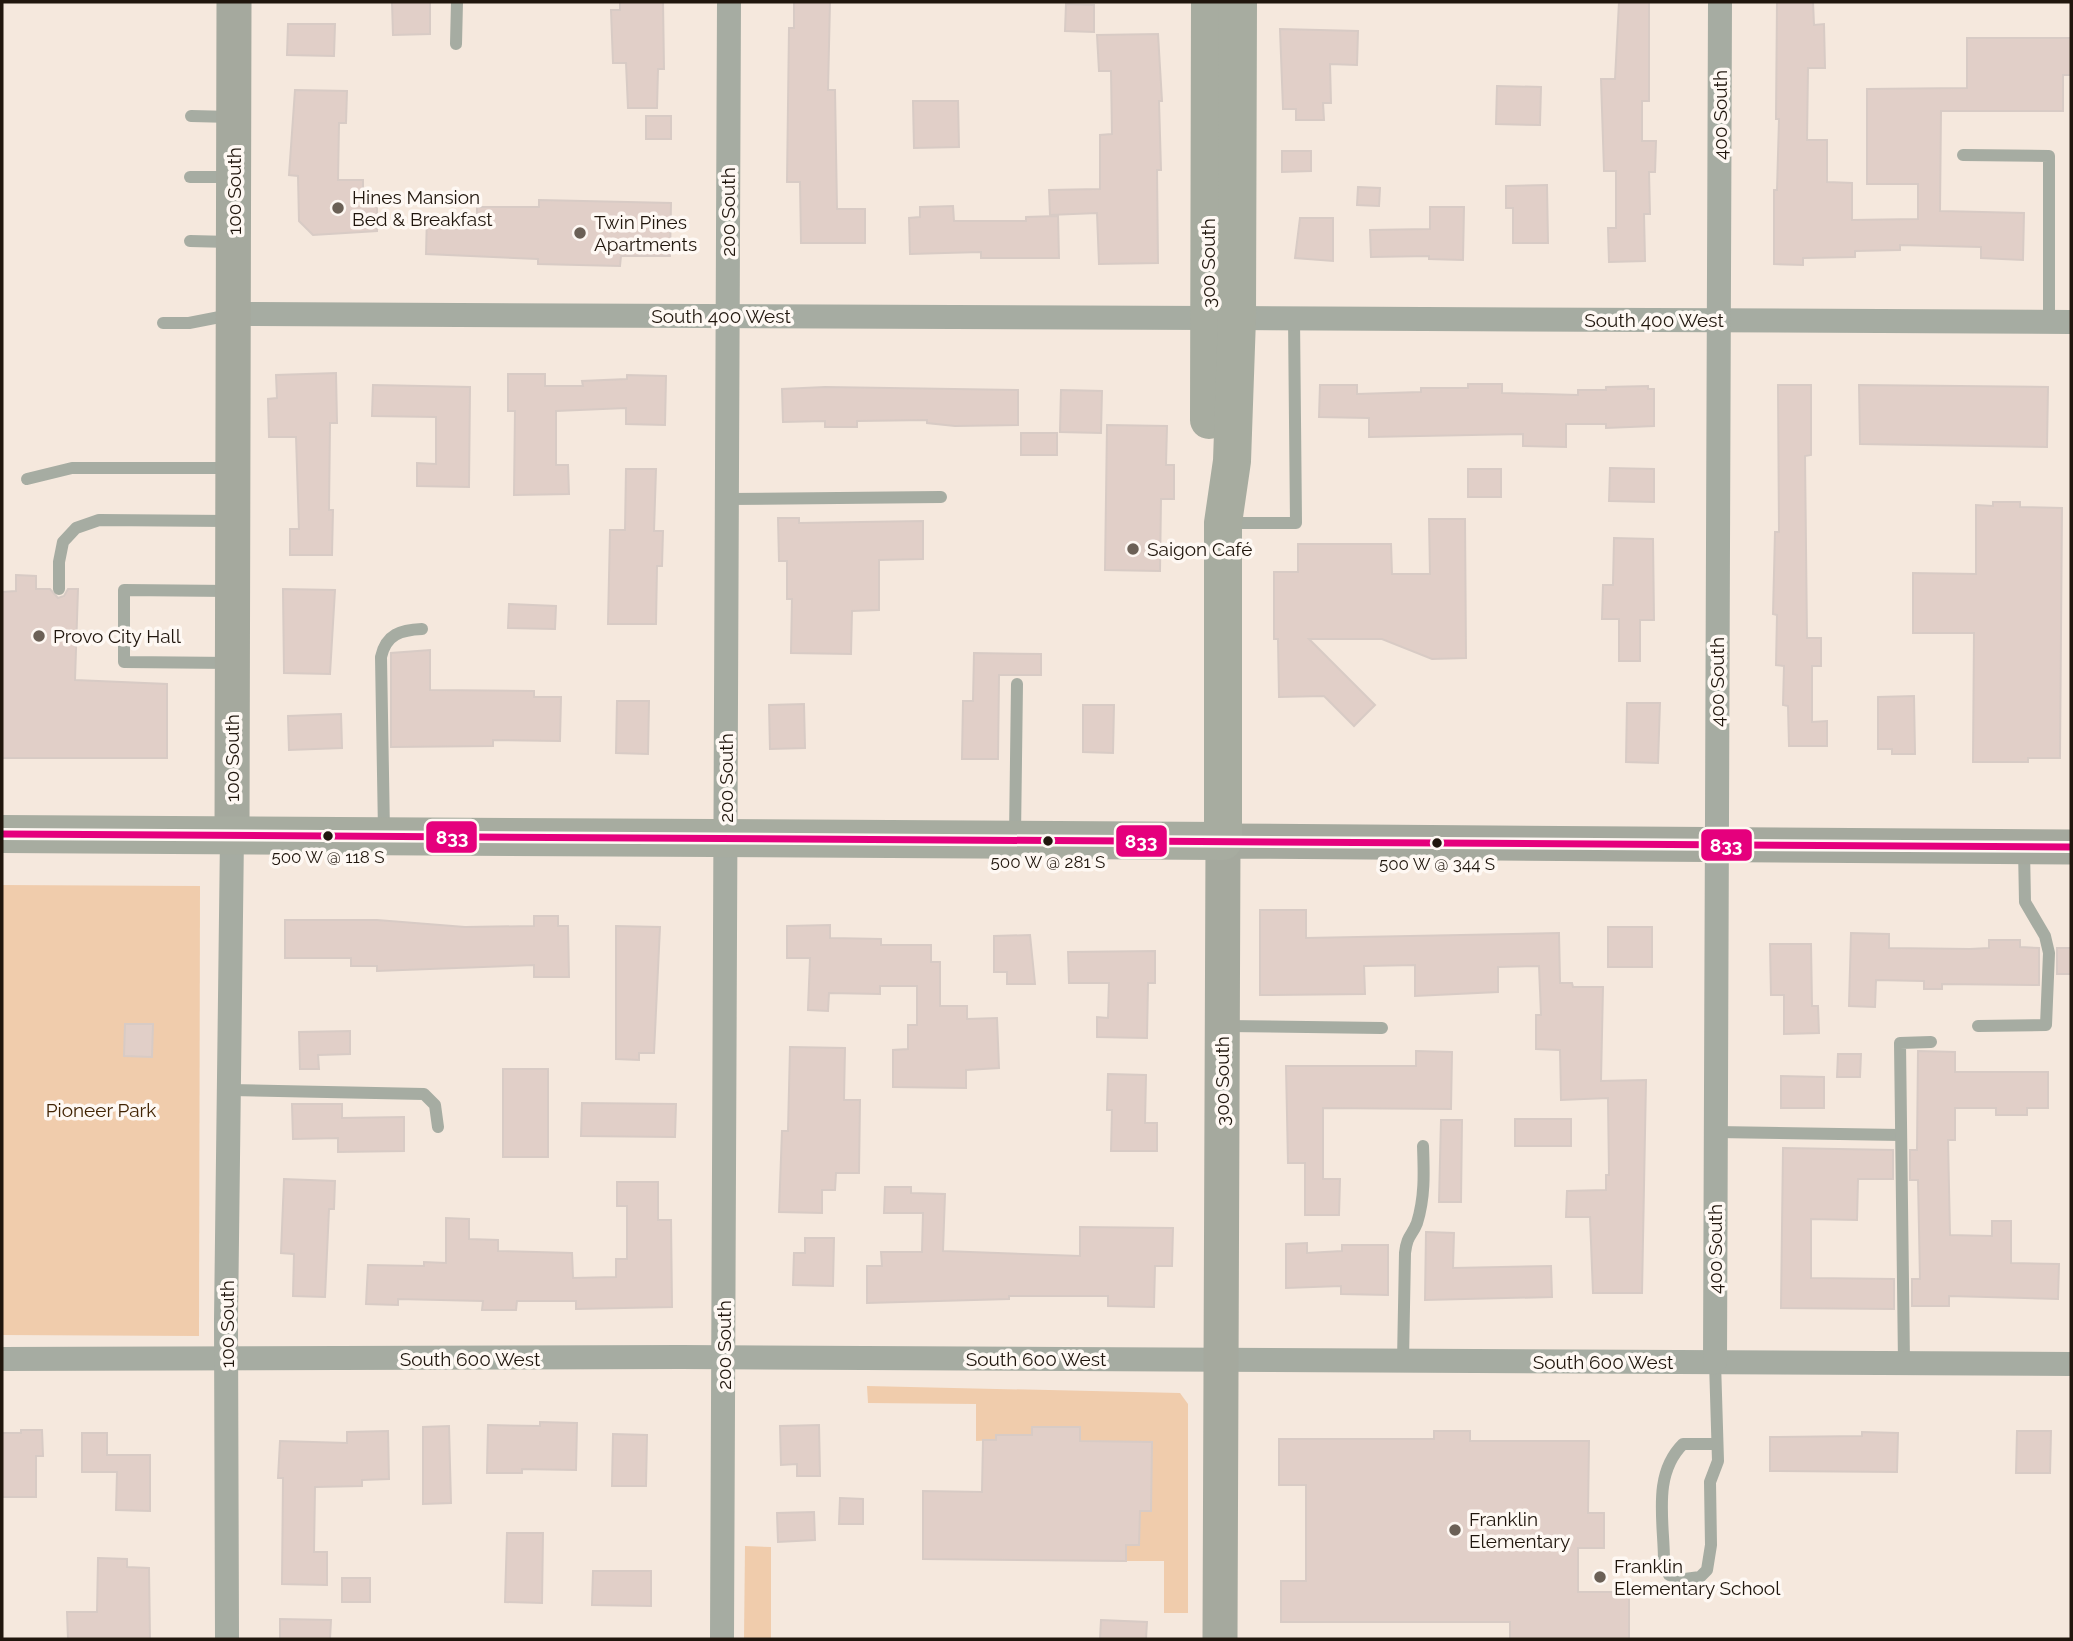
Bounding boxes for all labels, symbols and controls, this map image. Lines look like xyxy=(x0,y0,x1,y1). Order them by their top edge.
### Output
street label: 400 South xyxy=(1709,70,1731,160)
street label: 100 South xyxy=(223,147,245,235)
street label: 200 South xyxy=(717,167,739,257)
place label: Hines Mansion Bed & Breakfast xyxy=(352,186,493,230)
marker: Hines Mansion Bed & Breakfast xyxy=(330,200,346,216)
place label: Twin Pines Apartments xyxy=(594,211,697,255)
street label: 300 South xyxy=(1197,218,1219,308)
marker: Twin Pines Apartments xyxy=(572,225,588,241)
street label: South 400 West xyxy=(651,305,791,327)
street label: South 400 West xyxy=(1584,309,1724,331)
place label: Saigon Café xyxy=(1147,538,1252,560)
marker: Saigon Café xyxy=(1125,541,1141,557)
place label: Provo City Hall xyxy=(53,625,182,647)
marker: Provo City Hall xyxy=(31,628,47,644)
street label: 400 South xyxy=(1706,637,1728,727)
street label: 100 South xyxy=(221,714,243,802)
street label: 200 South xyxy=(715,733,737,823)
line badge: 833 xyxy=(425,820,478,854)
line badge: 833 xyxy=(1115,824,1168,858)
text: 833 xyxy=(436,826,468,848)
line badge: 833 xyxy=(1700,828,1753,862)
marker: 500 W @ 118 S xyxy=(321,829,335,843)
text: 833 xyxy=(1125,830,1157,852)
marker: 500 W @ 281 S xyxy=(1041,834,1055,848)
text: 833 xyxy=(1710,834,1742,856)
marker: 500 W @ 344 S xyxy=(1430,836,1444,850)
place label: 500 W @ 118 S xyxy=(271,847,385,867)
place label: 500 W @ 281 S xyxy=(991,852,1105,872)
place label: 500 W @ 344 S xyxy=(1379,854,1495,874)
street label: 300 South xyxy=(1211,1036,1233,1126)
park label: Pioneer Park xyxy=(46,1099,156,1121)
street label: 400 South xyxy=(1704,1204,1726,1294)
street label: 100 South xyxy=(216,1280,238,1368)
street label: 200 South xyxy=(713,1300,735,1390)
street label: South 600 West xyxy=(400,1348,541,1370)
street label: South 600 West xyxy=(966,1348,1107,1370)
street label: South 600 West xyxy=(1533,1351,1674,1373)
place label: Franklin Elementary xyxy=(1469,1508,1570,1552)
marker: Franklin Elementary xyxy=(1447,1522,1463,1538)
place label: Franklin Elementary School xyxy=(1614,1555,1781,1599)
marker: Franklin Elementary School xyxy=(1592,1569,1608,1585)

